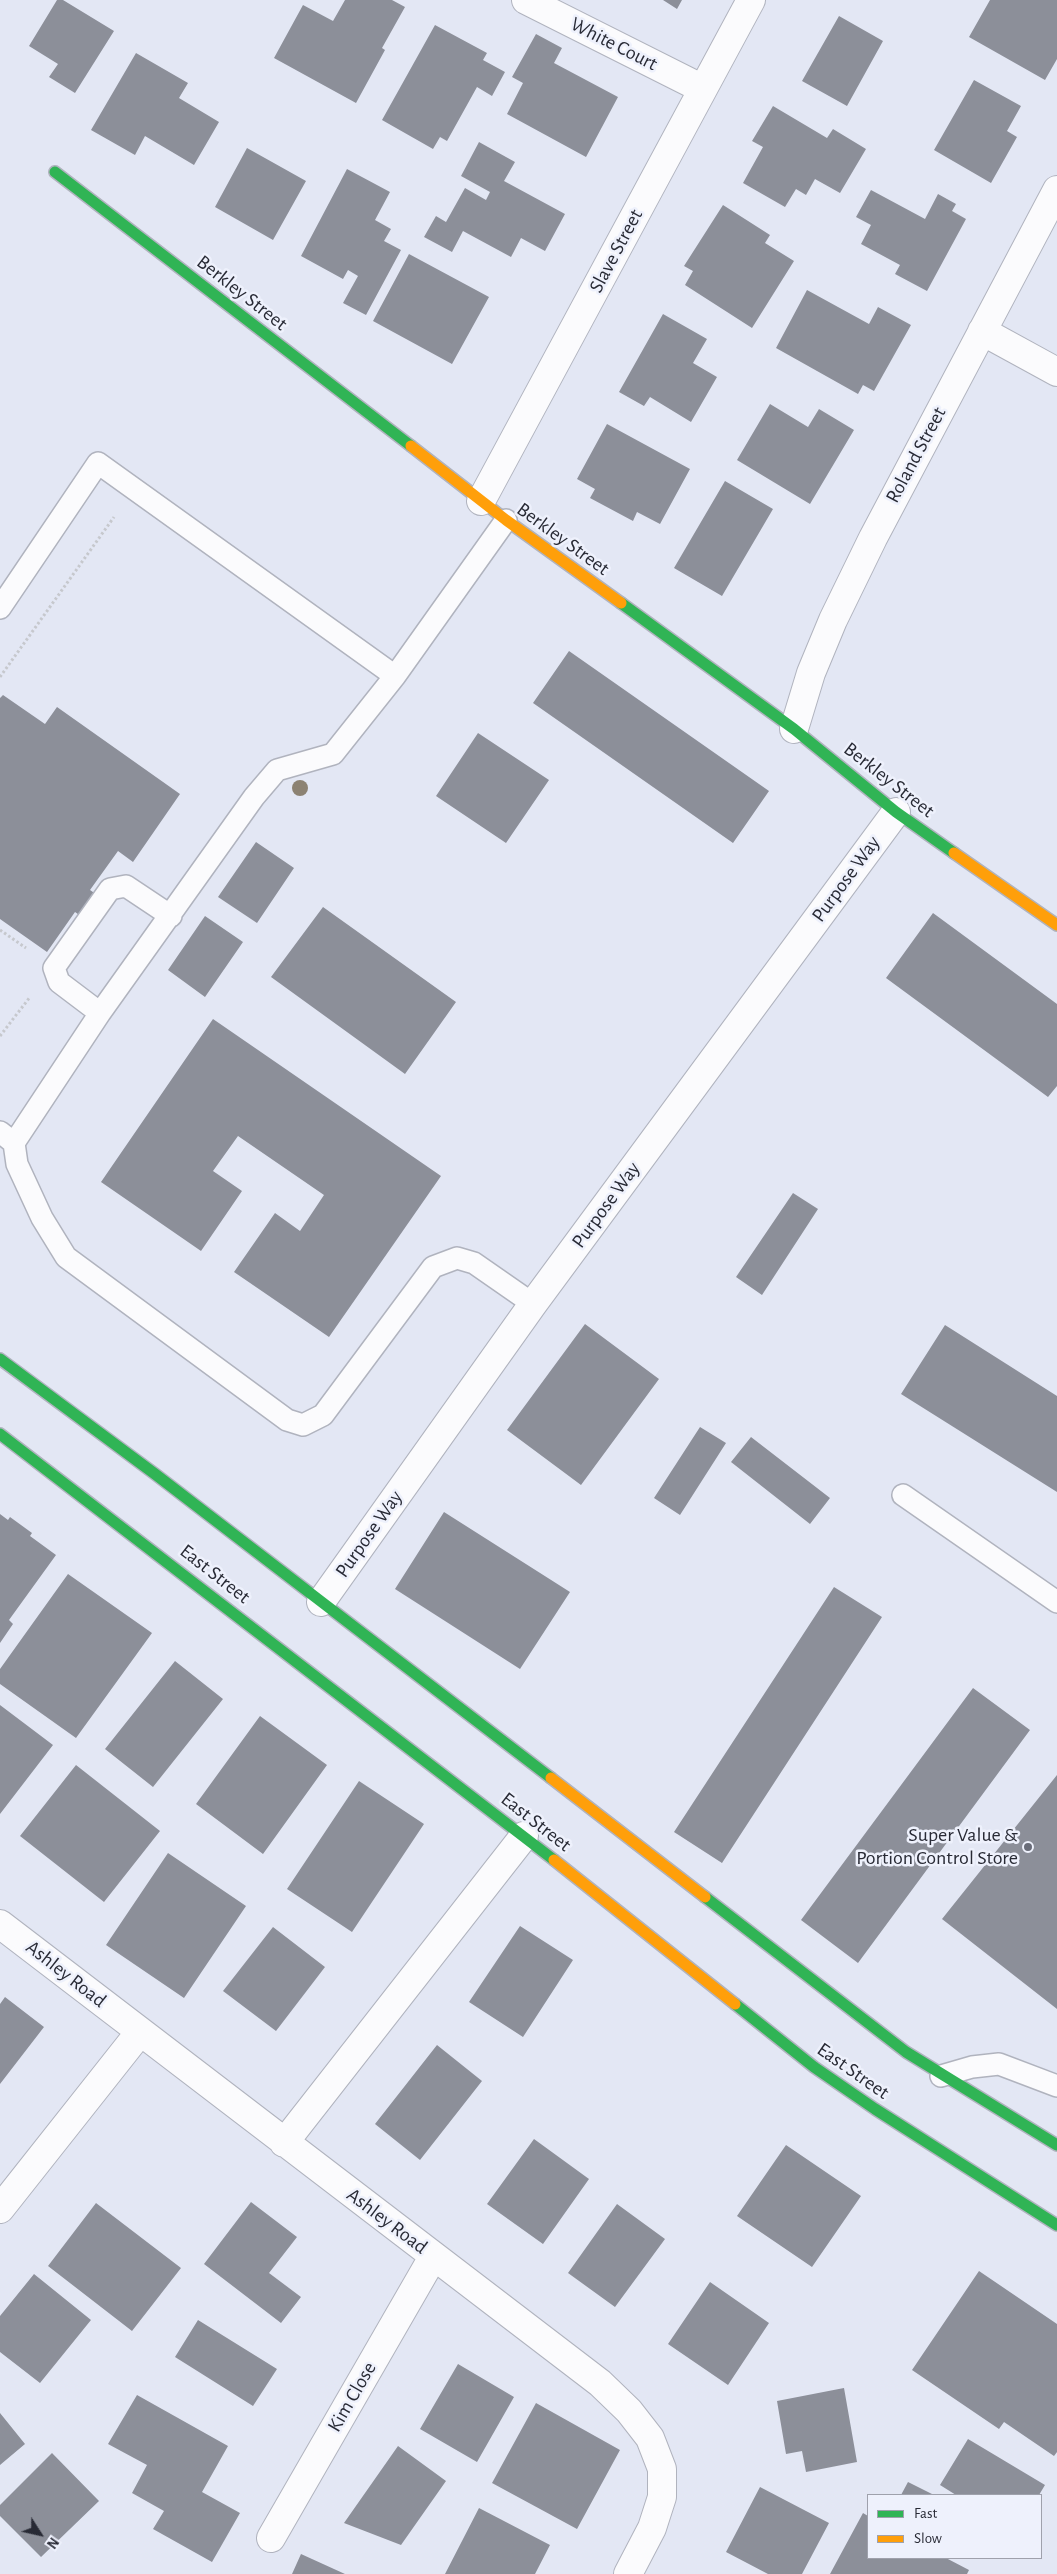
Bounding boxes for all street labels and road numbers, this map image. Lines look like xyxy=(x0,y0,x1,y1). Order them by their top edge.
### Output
street label: White Court xyxy=(567,12,661,76)
street label: Slave Street xyxy=(584,205,648,297)
street label: Berkley Street xyxy=(192,250,292,336)
street label: Roland Street xyxy=(881,403,951,507)
street label: Berkley Street xyxy=(512,497,614,581)
street label: Berkley Street xyxy=(839,737,939,823)
street label: Purpose Way xyxy=(807,831,885,927)
street label: Purpose Way xyxy=(567,1157,645,1253)
street label: Purpose Way xyxy=(330,1486,408,1582)
street label: East Street xyxy=(175,1539,255,1609)
street label: East Street xyxy=(496,1787,576,1857)
street label: Ashley Road xyxy=(21,1935,111,2013)
street label: East Street xyxy=(812,2037,894,2105)
street label: Ashley Road xyxy=(342,2183,432,2259)
street label: Kim Close xyxy=(322,2358,382,2436)

